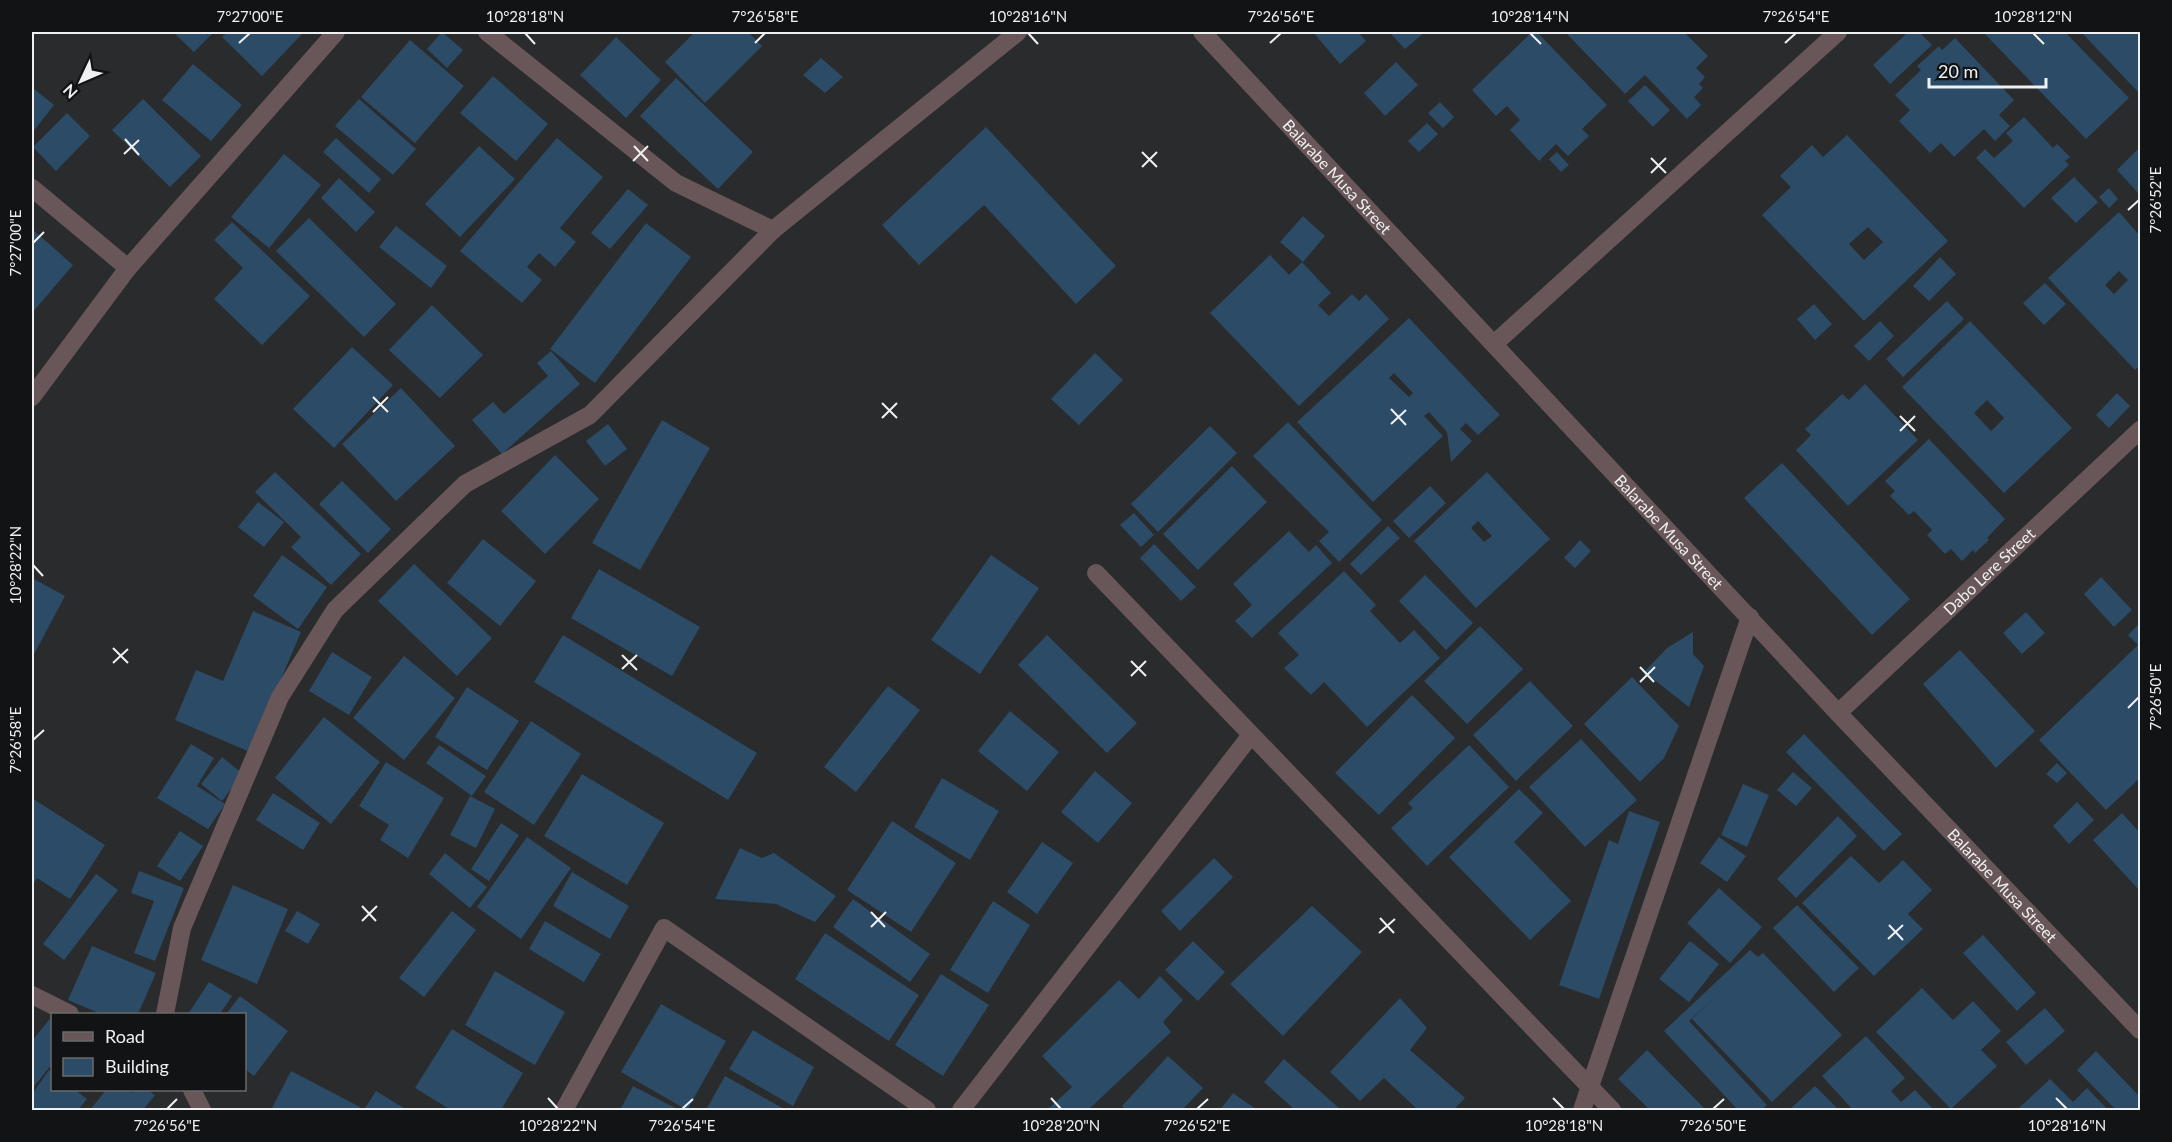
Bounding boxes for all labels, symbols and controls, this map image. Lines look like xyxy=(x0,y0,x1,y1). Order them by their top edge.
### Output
text: 7°27'00"E xyxy=(217,7,284,25)
text: 10°28'18"N xyxy=(486,7,564,25)
text: 7°26'58"E xyxy=(732,7,799,25)
text: 10°28'16"N xyxy=(989,7,1067,25)
text: 7°26'56"E xyxy=(1248,7,1315,25)
text: 10°28'14"N xyxy=(1491,7,1569,25)
text: 7°26'54"E xyxy=(1763,7,1830,25)
text: 10°28'12"N xyxy=(1994,7,2072,25)
north arrow xyxy=(51,51,111,111)
scale bar xyxy=(1929,51,2046,89)
text: 20 m xyxy=(1938,60,1978,82)
text: N xyxy=(59,81,81,103)
street label: Balarabe Musa Street xyxy=(1279,115,1396,238)
text: 7°26'52"E xyxy=(2146,167,2164,234)
text: 7°27'00"E xyxy=(6,210,24,277)
street label: Balarabe Musa Street xyxy=(1611,470,1728,593)
street label: Dabo Lere Street xyxy=(1939,524,2039,619)
text: 10°28'22"N xyxy=(6,526,24,604)
text: 7°26'50"E xyxy=(2146,664,2164,731)
text: 7°26'58"E xyxy=(6,707,24,774)
street label: Balarabe Musa Street xyxy=(1944,824,2061,946)
legend xyxy=(51,1013,246,1091)
text: Road xyxy=(105,1025,145,1047)
text: Building xyxy=(105,1055,169,1077)
text: 7°26'56"E xyxy=(134,1116,201,1134)
text: 10°28'22"N xyxy=(519,1116,597,1134)
text: 7°26'54"E xyxy=(649,1116,716,1134)
text: 10°28'20"N xyxy=(1022,1116,1100,1134)
text: 7°26'52"E xyxy=(1164,1116,1231,1134)
text: 10°28'18"N xyxy=(1525,1116,1603,1134)
text: 7°26'50"E xyxy=(1680,1116,1747,1134)
text: 10°28'16"N xyxy=(2028,1116,2106,1134)

